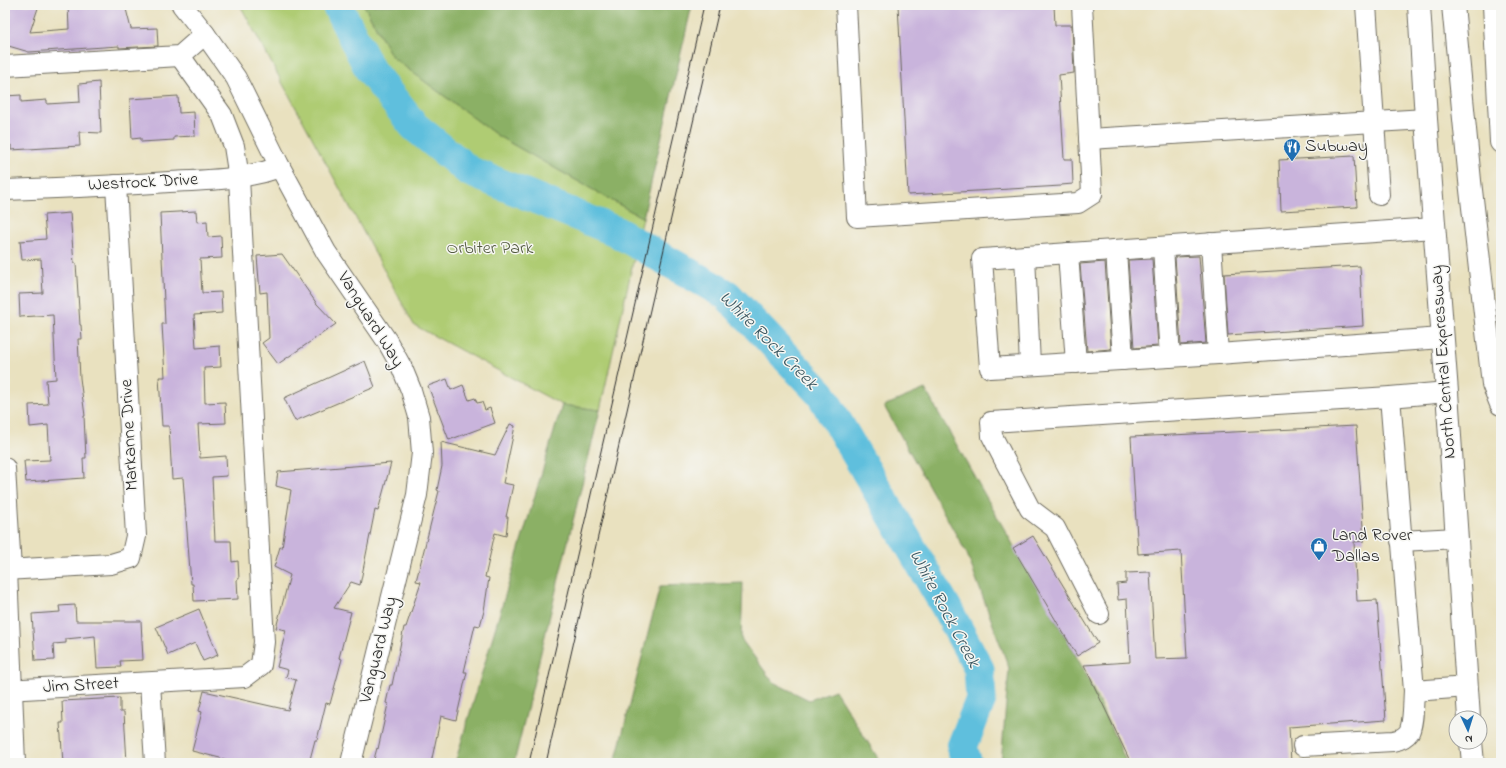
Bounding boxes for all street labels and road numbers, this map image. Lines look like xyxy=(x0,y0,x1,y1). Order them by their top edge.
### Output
street label: Westrock Drive xyxy=(87,167,200,199)
street label: North Central Expressway xyxy=(1424,264,1464,460)
street label: Vanguard Way xyxy=(329,266,410,374)
street label: Markanne Drive xyxy=(114,378,146,491)
street label: Vanguard Way xyxy=(353,594,406,707)
street label: Jim Street xyxy=(42,671,120,701)

